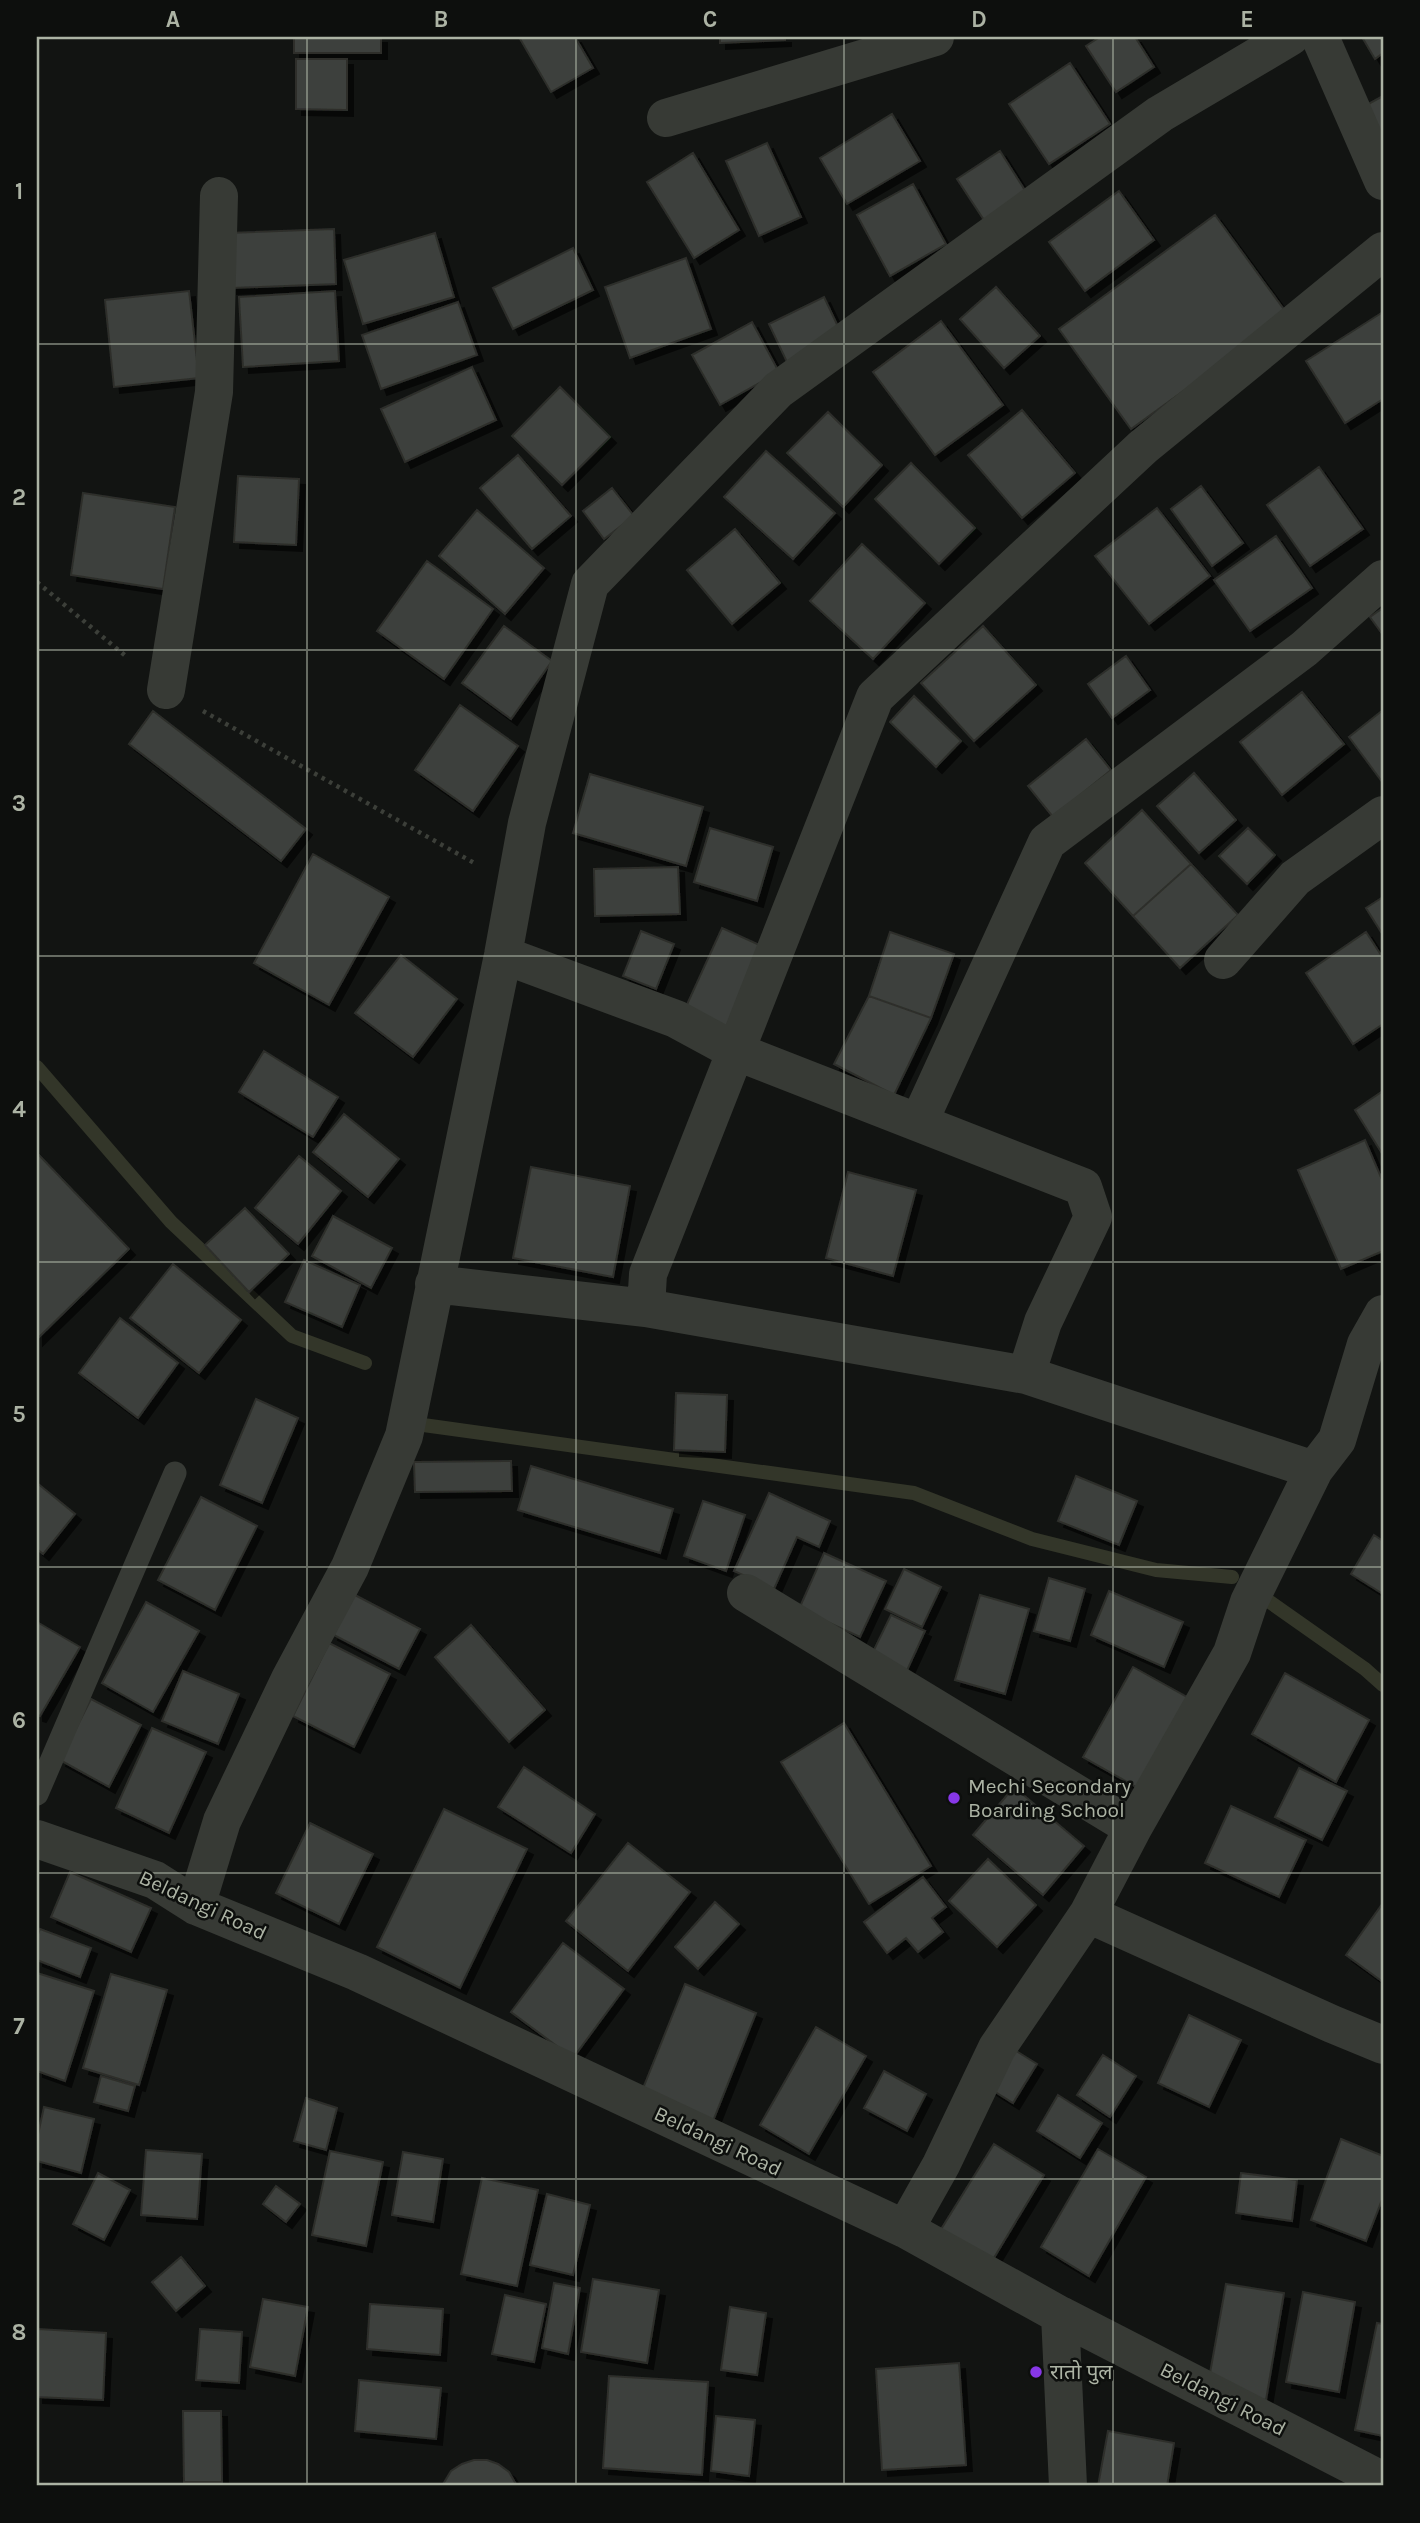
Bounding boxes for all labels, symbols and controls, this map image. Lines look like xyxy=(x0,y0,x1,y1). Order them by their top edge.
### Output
text: A xyxy=(166,6,180,33)
text: B xyxy=(434,6,448,33)
text: C xyxy=(703,6,717,33)
text: D xyxy=(971,6,987,33)
text: E xyxy=(1240,6,1254,33)
text: 1 xyxy=(15,178,23,205)
text: 2 xyxy=(12,484,26,511)
text: 3 xyxy=(12,790,26,817)
text: 4 xyxy=(12,1096,26,1123)
text: 5 xyxy=(12,1401,26,1428)
text: 6 xyxy=(12,1707,26,1734)
place label: Mechi Secondary Boarding School xyxy=(968,1774,1131,1822)
marker: Mechi Secondary Boarding School xyxy=(946,1790,962,1806)
street label: Beldangi Road xyxy=(135,1865,271,1945)
text: 7 xyxy=(13,2013,25,2040)
street label: Beldangi Road xyxy=(650,2101,786,2181)
text: 8 xyxy=(12,2319,26,2346)
street label: Beldangi Road xyxy=(1156,2357,1290,2441)
place label: रातो पुल xyxy=(1050,2360,1113,2385)
marker: रातो पुल xyxy=(1028,2364,1044,2380)

